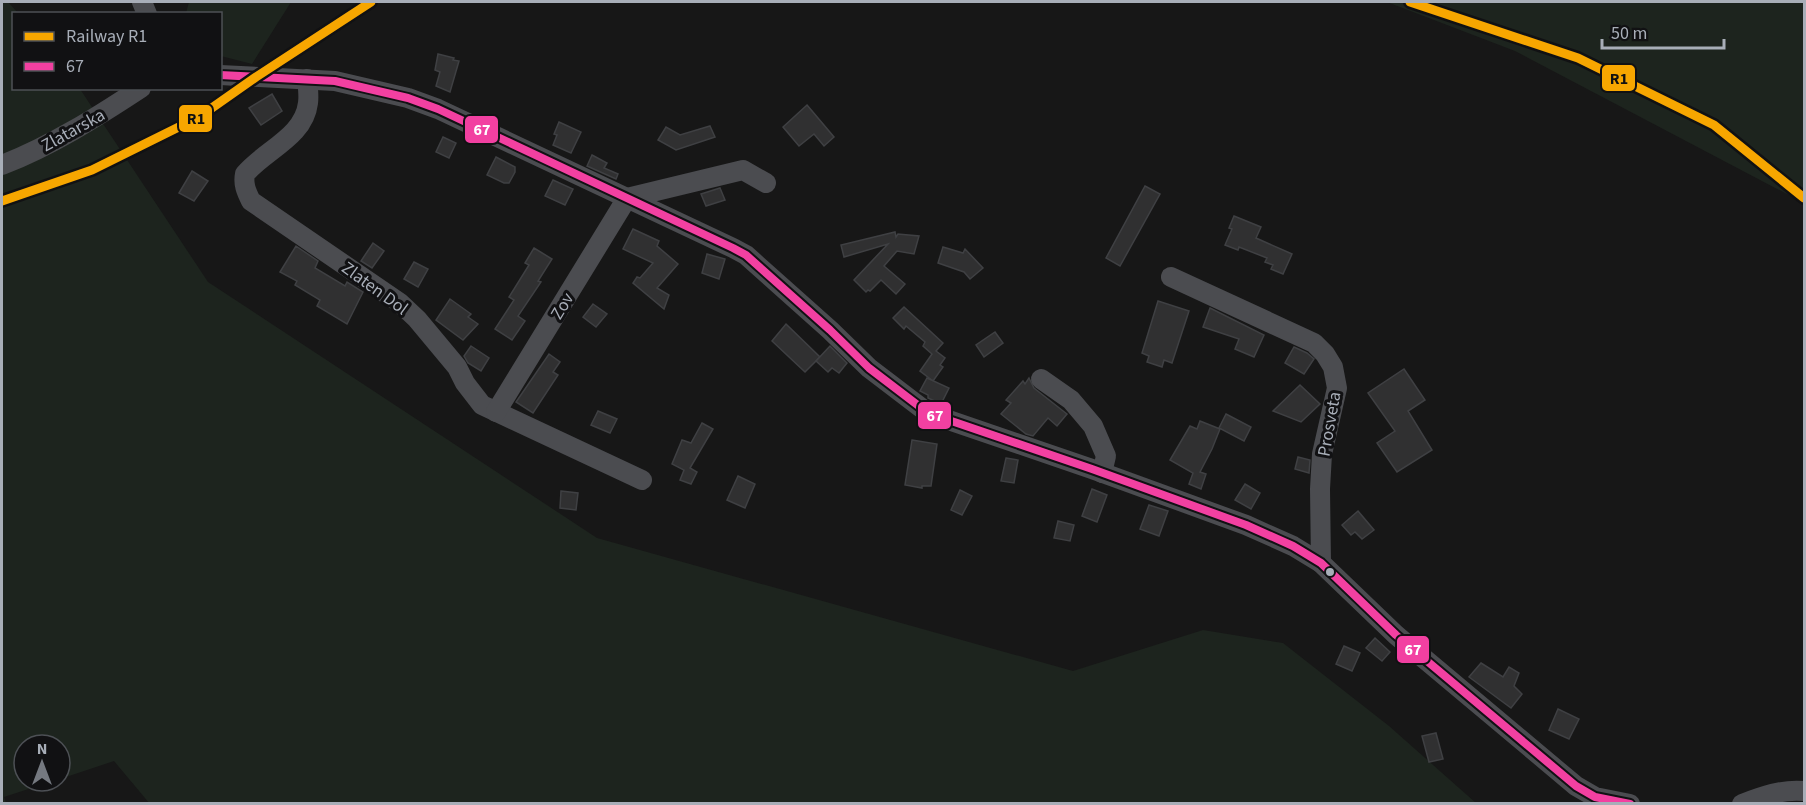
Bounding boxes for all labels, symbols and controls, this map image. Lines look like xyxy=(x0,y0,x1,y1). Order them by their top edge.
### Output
legend xyxy=(12,12,222,90)
scale bar xyxy=(1602,12,1724,50)
text: 50 m xyxy=(1611,21,1647,46)
text: Railway R1 xyxy=(66,24,147,49)
text: 67 xyxy=(66,54,84,79)
line badge: R1 xyxy=(1601,64,1636,92)
text: R1 xyxy=(1610,68,1628,90)
street label: Zlatarska xyxy=(37,103,110,158)
line badge: R1 xyxy=(178,104,213,133)
text: R1 xyxy=(187,108,205,130)
line badge: 67 xyxy=(464,115,499,144)
text: 67 xyxy=(474,119,490,141)
street label: Zlaten Dol xyxy=(336,256,413,321)
street label: Zov xyxy=(545,288,581,324)
street label: Prosveta xyxy=(1312,390,1347,458)
line badge: 67 xyxy=(917,401,952,430)
text: 67 xyxy=(927,405,943,427)
unlabelled marker xyxy=(1324,566,1336,578)
line badge: 67 xyxy=(1396,635,1430,664)
text: 67 xyxy=(1405,639,1421,661)
north arrow xyxy=(12,733,72,793)
text: N xyxy=(37,738,47,760)

